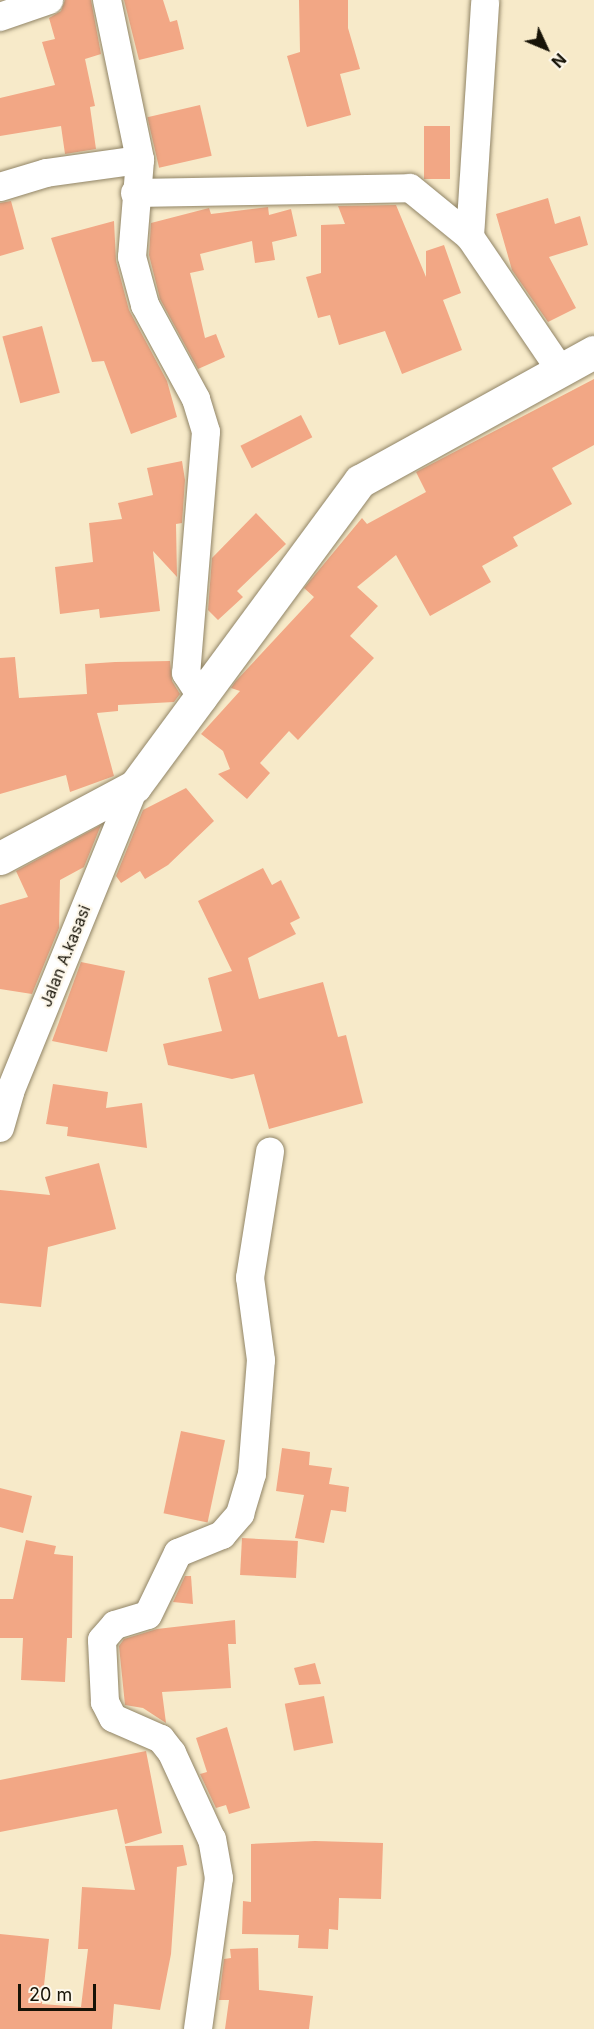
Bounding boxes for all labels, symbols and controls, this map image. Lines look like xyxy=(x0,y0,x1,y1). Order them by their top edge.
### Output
north arrow xyxy=(516,18,576,78)
text: N xyxy=(548,49,570,72)
street label: Jalan A.kasasi xyxy=(36,902,94,1010)
scale bar xyxy=(21,1972,99,2010)
text: 20 m xyxy=(29,1984,72,2005)

